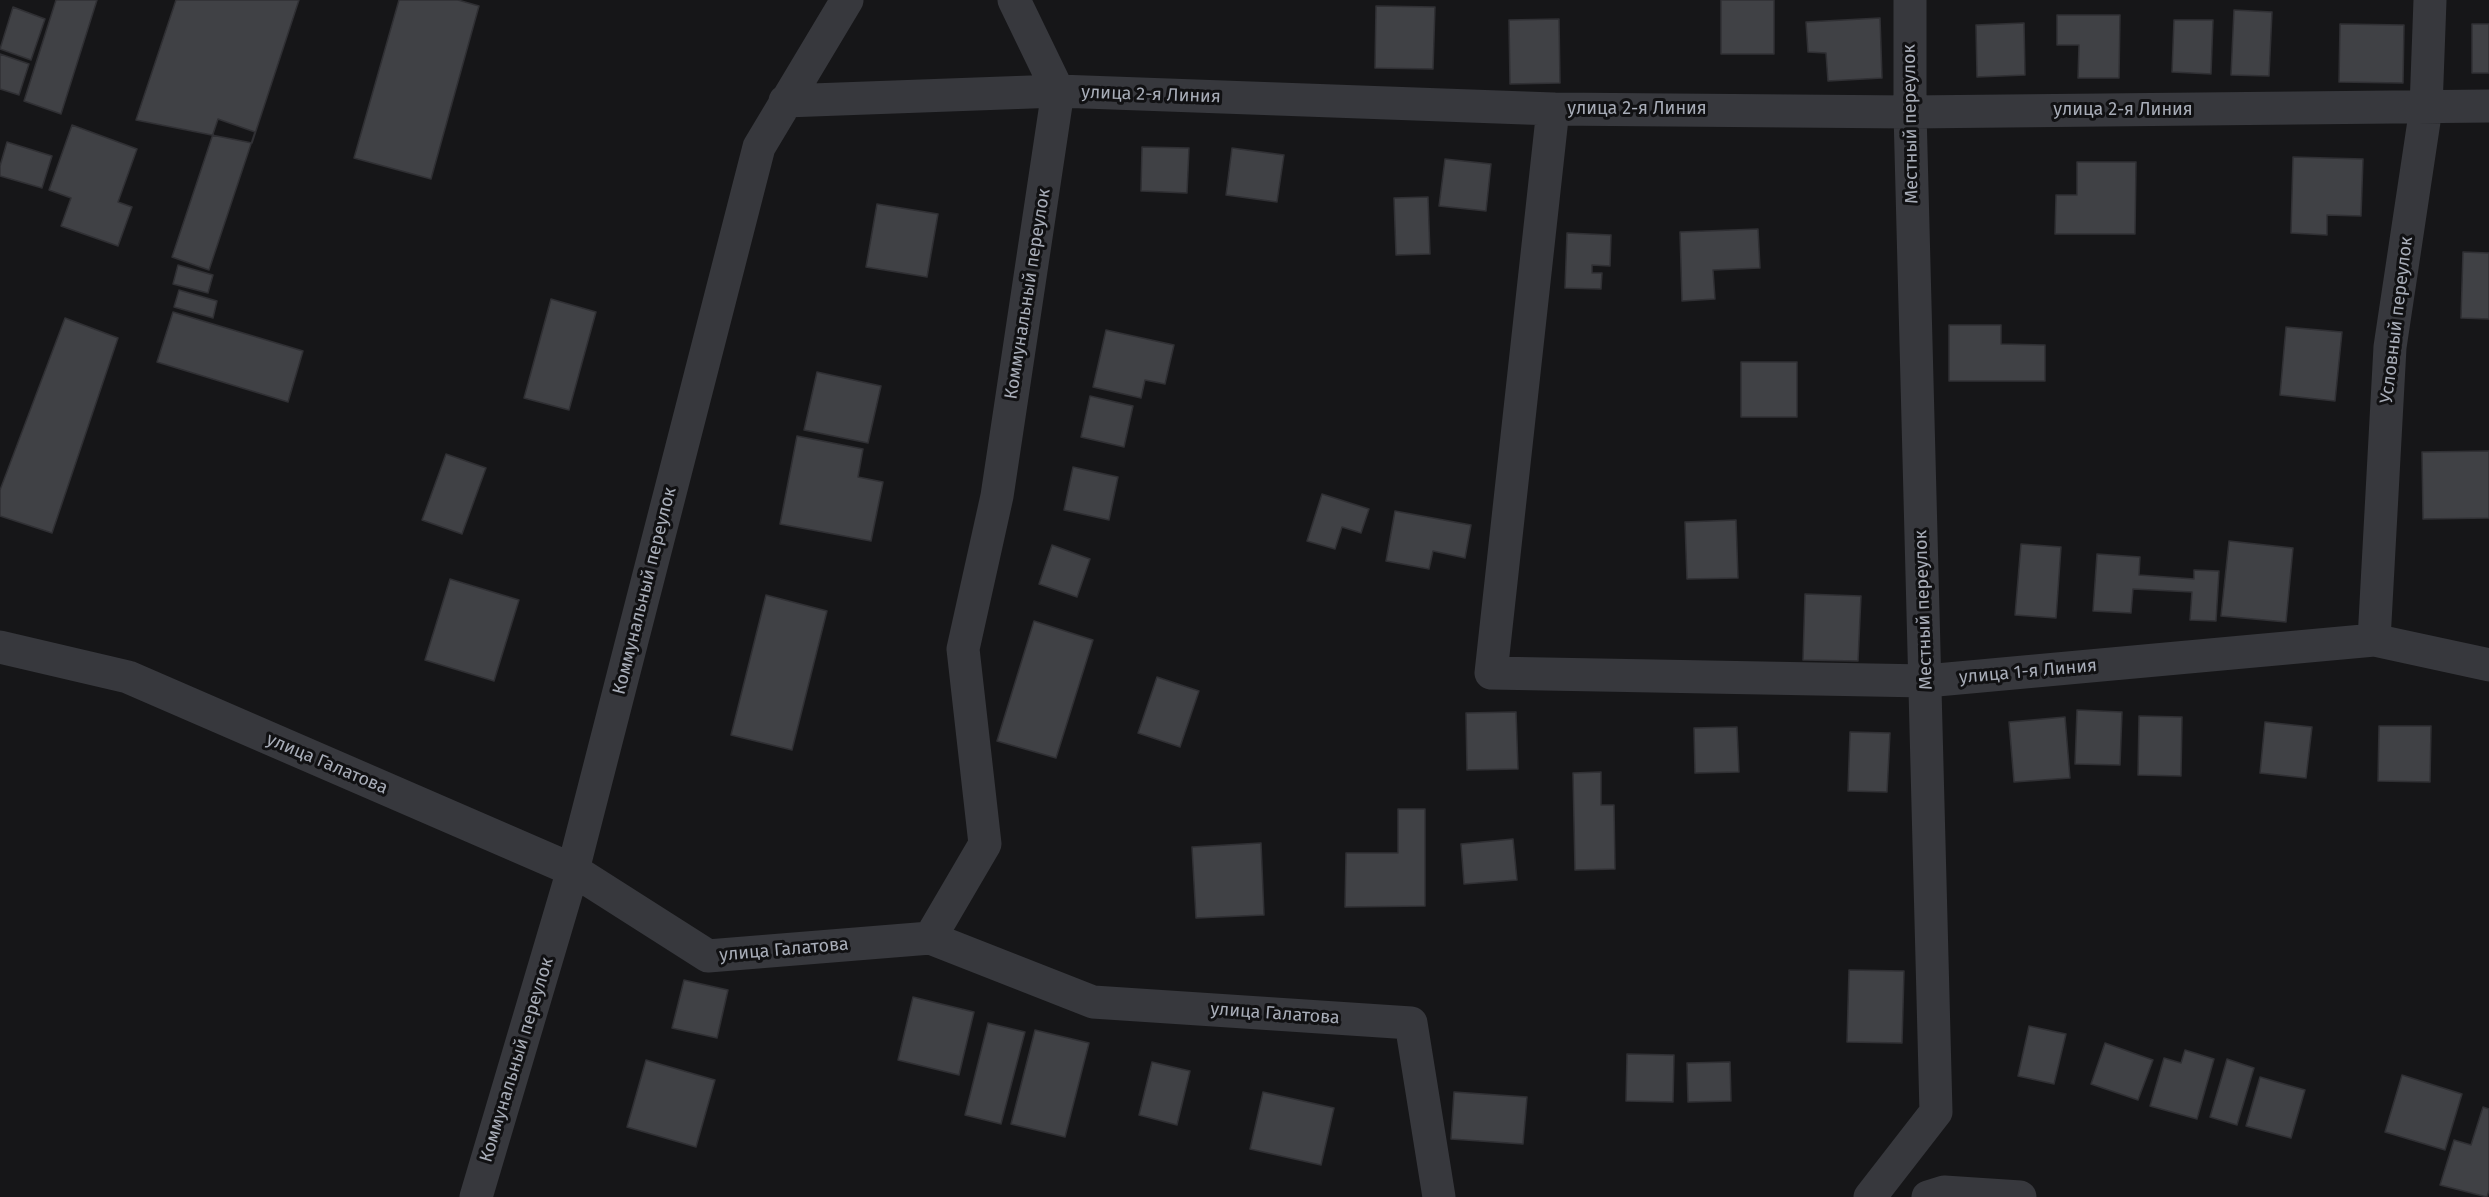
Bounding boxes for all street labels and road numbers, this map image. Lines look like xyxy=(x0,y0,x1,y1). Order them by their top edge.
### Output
street label: Местный переулок xyxy=(1899,44,1923,204)
street label: улица 2-я Линия xyxy=(1081,82,1221,108)
street label: улица 2-я Линия xyxy=(1567,98,1707,120)
street label: улица 2-я Линия xyxy=(2053,99,2193,121)
street label: Коммунальный переулок xyxy=(1001,187,1055,401)
street label: Условный переулок xyxy=(2376,235,2418,405)
street label: Коммунальный переулок xyxy=(609,485,681,697)
street label: Местный переулок xyxy=(1910,530,1938,690)
street label: улица 1-я Линия xyxy=(1958,655,2098,689)
street label: улица Галатова xyxy=(263,729,391,799)
street label: улица Галатова xyxy=(718,934,850,966)
street label: Коммунальный переулок xyxy=(476,955,558,1165)
street label: улица Галатова xyxy=(1210,999,1340,1029)

